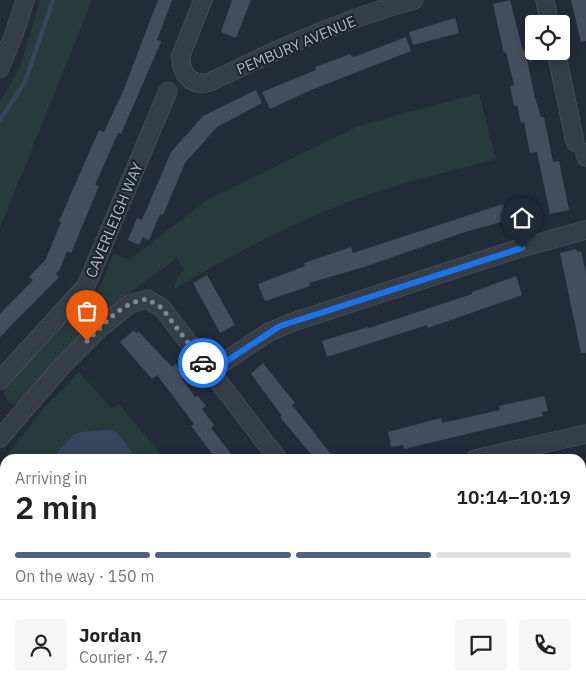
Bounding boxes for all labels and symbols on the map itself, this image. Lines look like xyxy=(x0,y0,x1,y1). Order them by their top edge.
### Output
street label: PEMBURY AVENUE xyxy=(233,11,359,79)
street label: CAVERLEIGH WAY xyxy=(81,159,147,281)
pin xyxy=(501,197,543,248)
pin xyxy=(66,290,108,341)
courier xyxy=(178,338,228,388)

